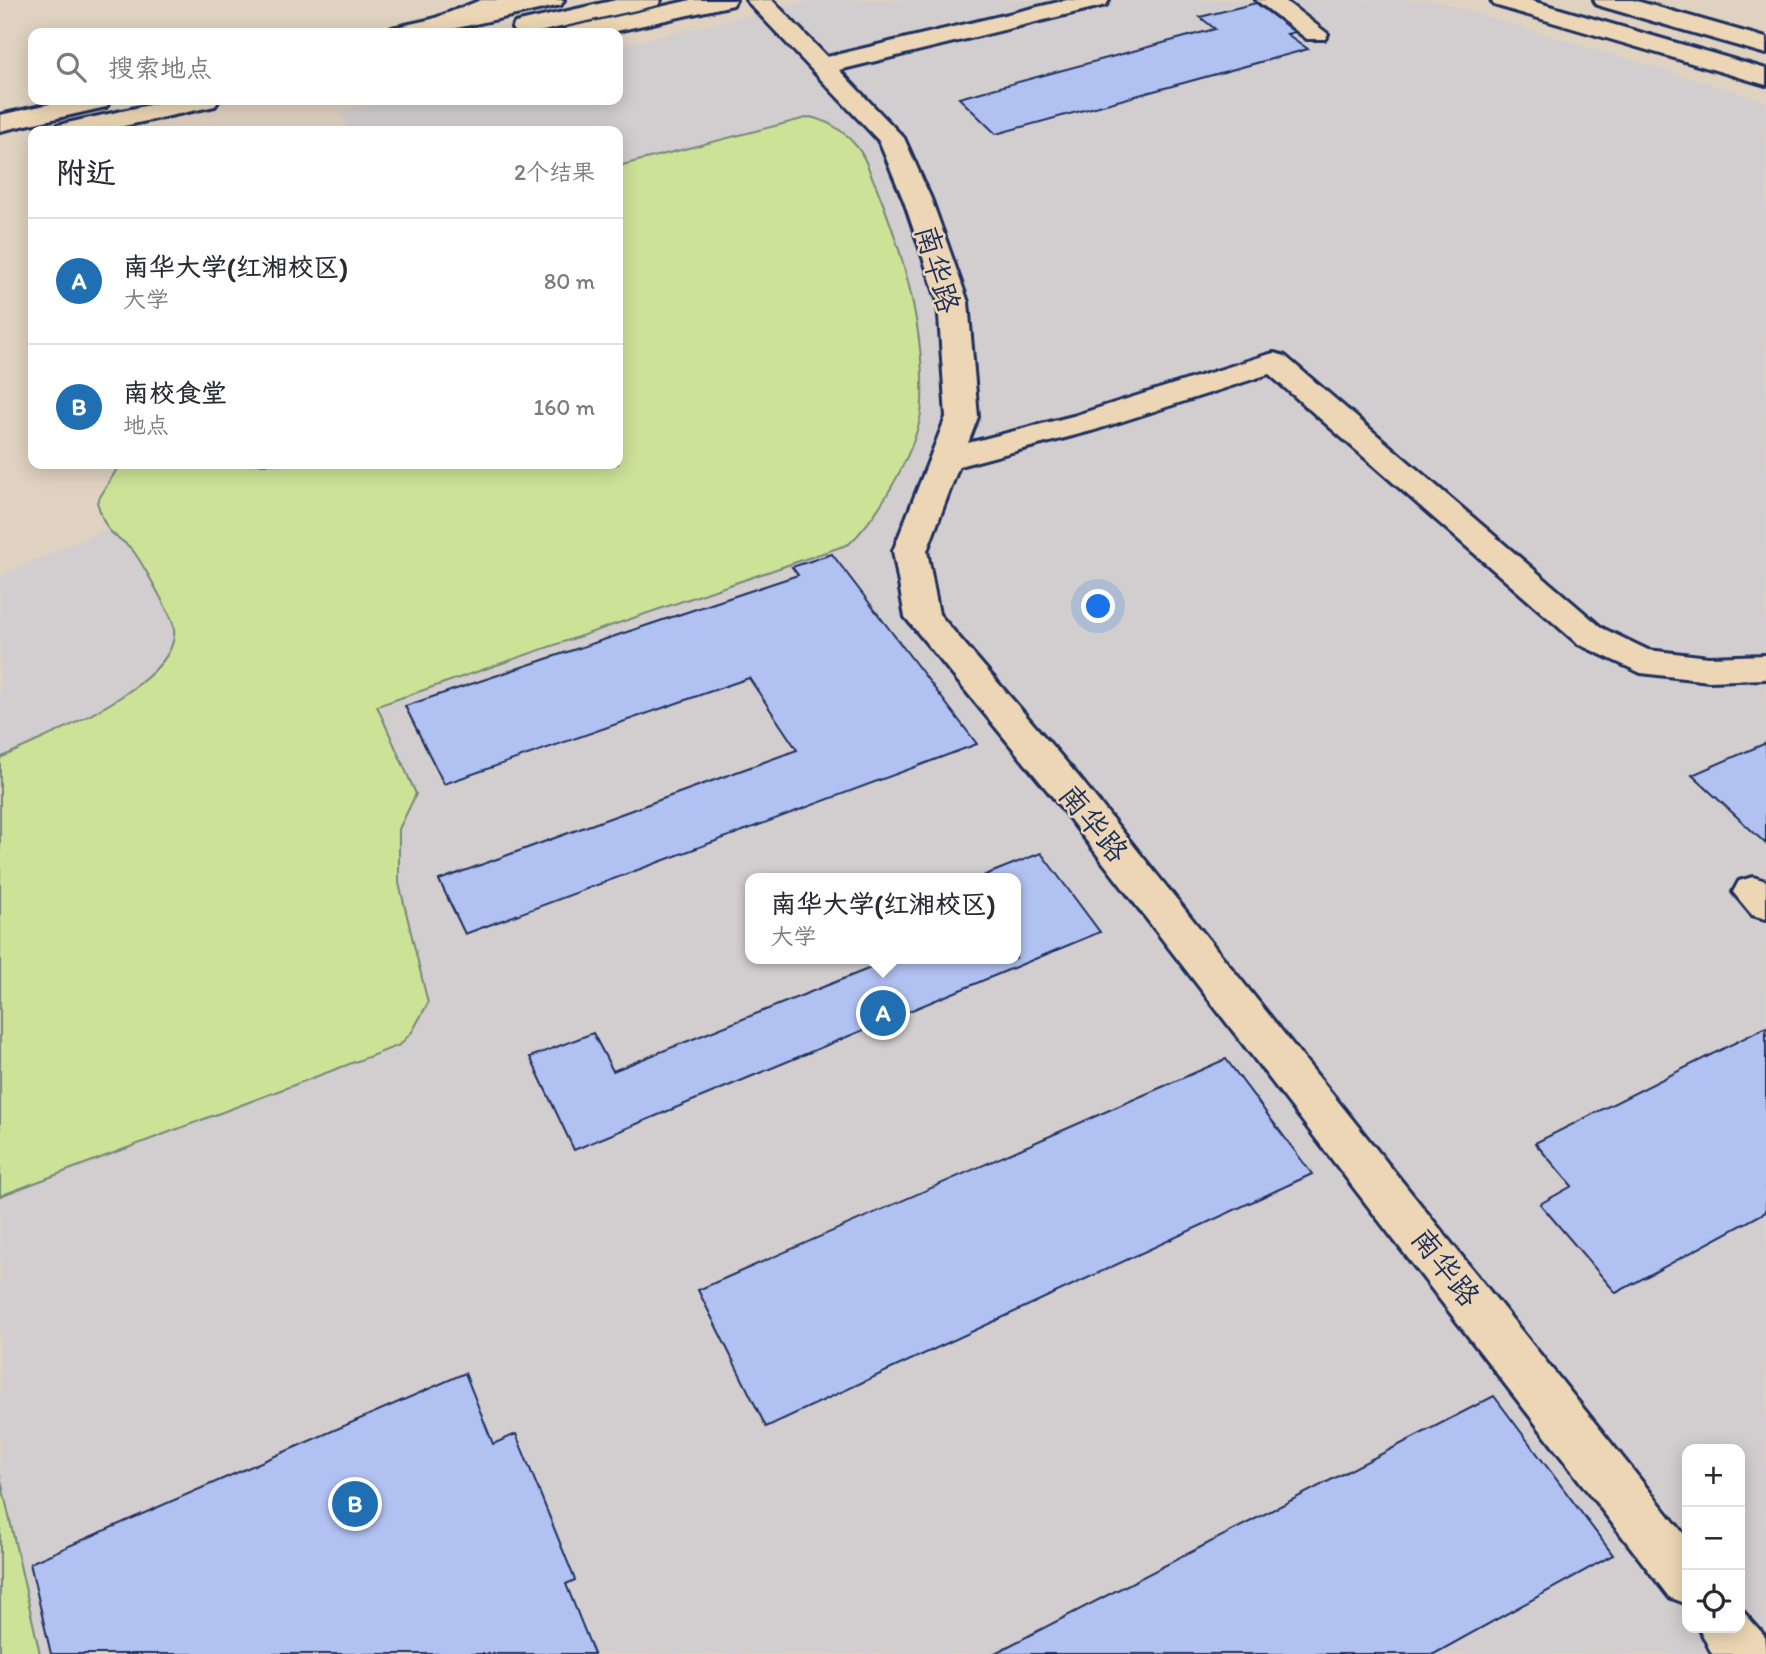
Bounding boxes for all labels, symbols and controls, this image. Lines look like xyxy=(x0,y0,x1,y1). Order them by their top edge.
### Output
search box xyxy=(28,28,623,105)
icon: search xyxy=(52,48,90,86)
text: 搜索地点 xyxy=(108,52,212,84)
text: 附近 xyxy=(56,154,116,191)
text: 2个结果 xyxy=(514,158,595,186)
street label: 南华路 xyxy=(908,221,968,317)
text: 南华大学(红湘校区) xyxy=(123,251,348,283)
text: A xyxy=(72,267,86,295)
text: 80 m xyxy=(544,267,595,295)
text: 大学 xyxy=(123,285,169,313)
text: 南校食堂 xyxy=(123,377,227,409)
text: B xyxy=(72,393,86,421)
text: 160 m xyxy=(533,393,595,421)
text: 地点 xyxy=(123,411,169,439)
your location xyxy=(1081,589,1115,623)
street label: 南华路 xyxy=(1051,776,1137,870)
popup xyxy=(745,873,1021,964)
text: 南华大学(红湘校区) xyxy=(771,888,995,920)
text: 大学 xyxy=(771,922,817,950)
pin: A xyxy=(860,987,906,1039)
street label: 南华路 xyxy=(1404,1220,1488,1314)
map controls xyxy=(1682,1444,1745,1633)
button: + xyxy=(1682,1444,1745,1507)
pin: B xyxy=(332,1478,378,1530)
button: − xyxy=(1682,1507,1745,1570)
button: locate xyxy=(1682,1570,1745,1633)

